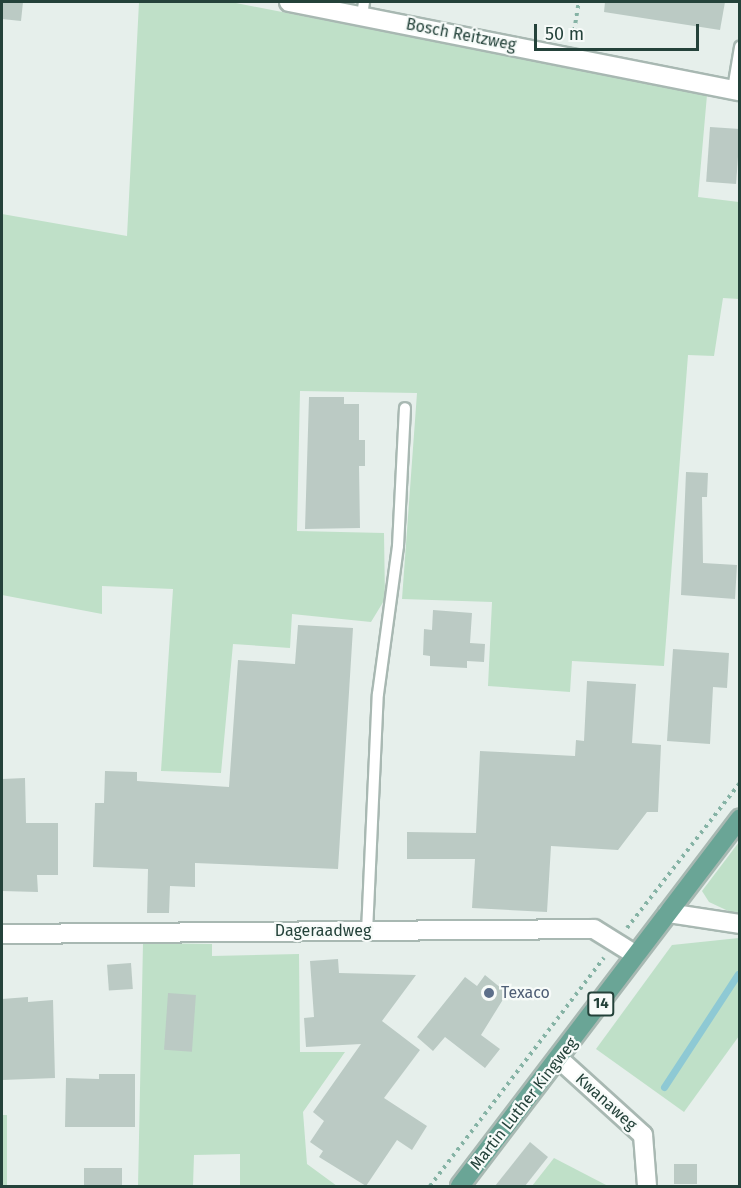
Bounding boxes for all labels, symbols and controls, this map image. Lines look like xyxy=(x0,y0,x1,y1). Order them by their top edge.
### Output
scale bar xyxy=(537,12,702,50)
street label: Bosch Reitzweg xyxy=(404,15,518,55)
text: 50 m xyxy=(545,23,584,45)
street label: Dageraadweg xyxy=(275,921,371,941)
place label: Texaco xyxy=(501,983,550,1003)
marker: Texaco xyxy=(482,986,496,1000)
road number: 14 xyxy=(586,992,616,1016)
street label: Martin Luther Kingweg xyxy=(466,1034,582,1174)
street label: Kwanaweg xyxy=(571,1069,641,1135)

